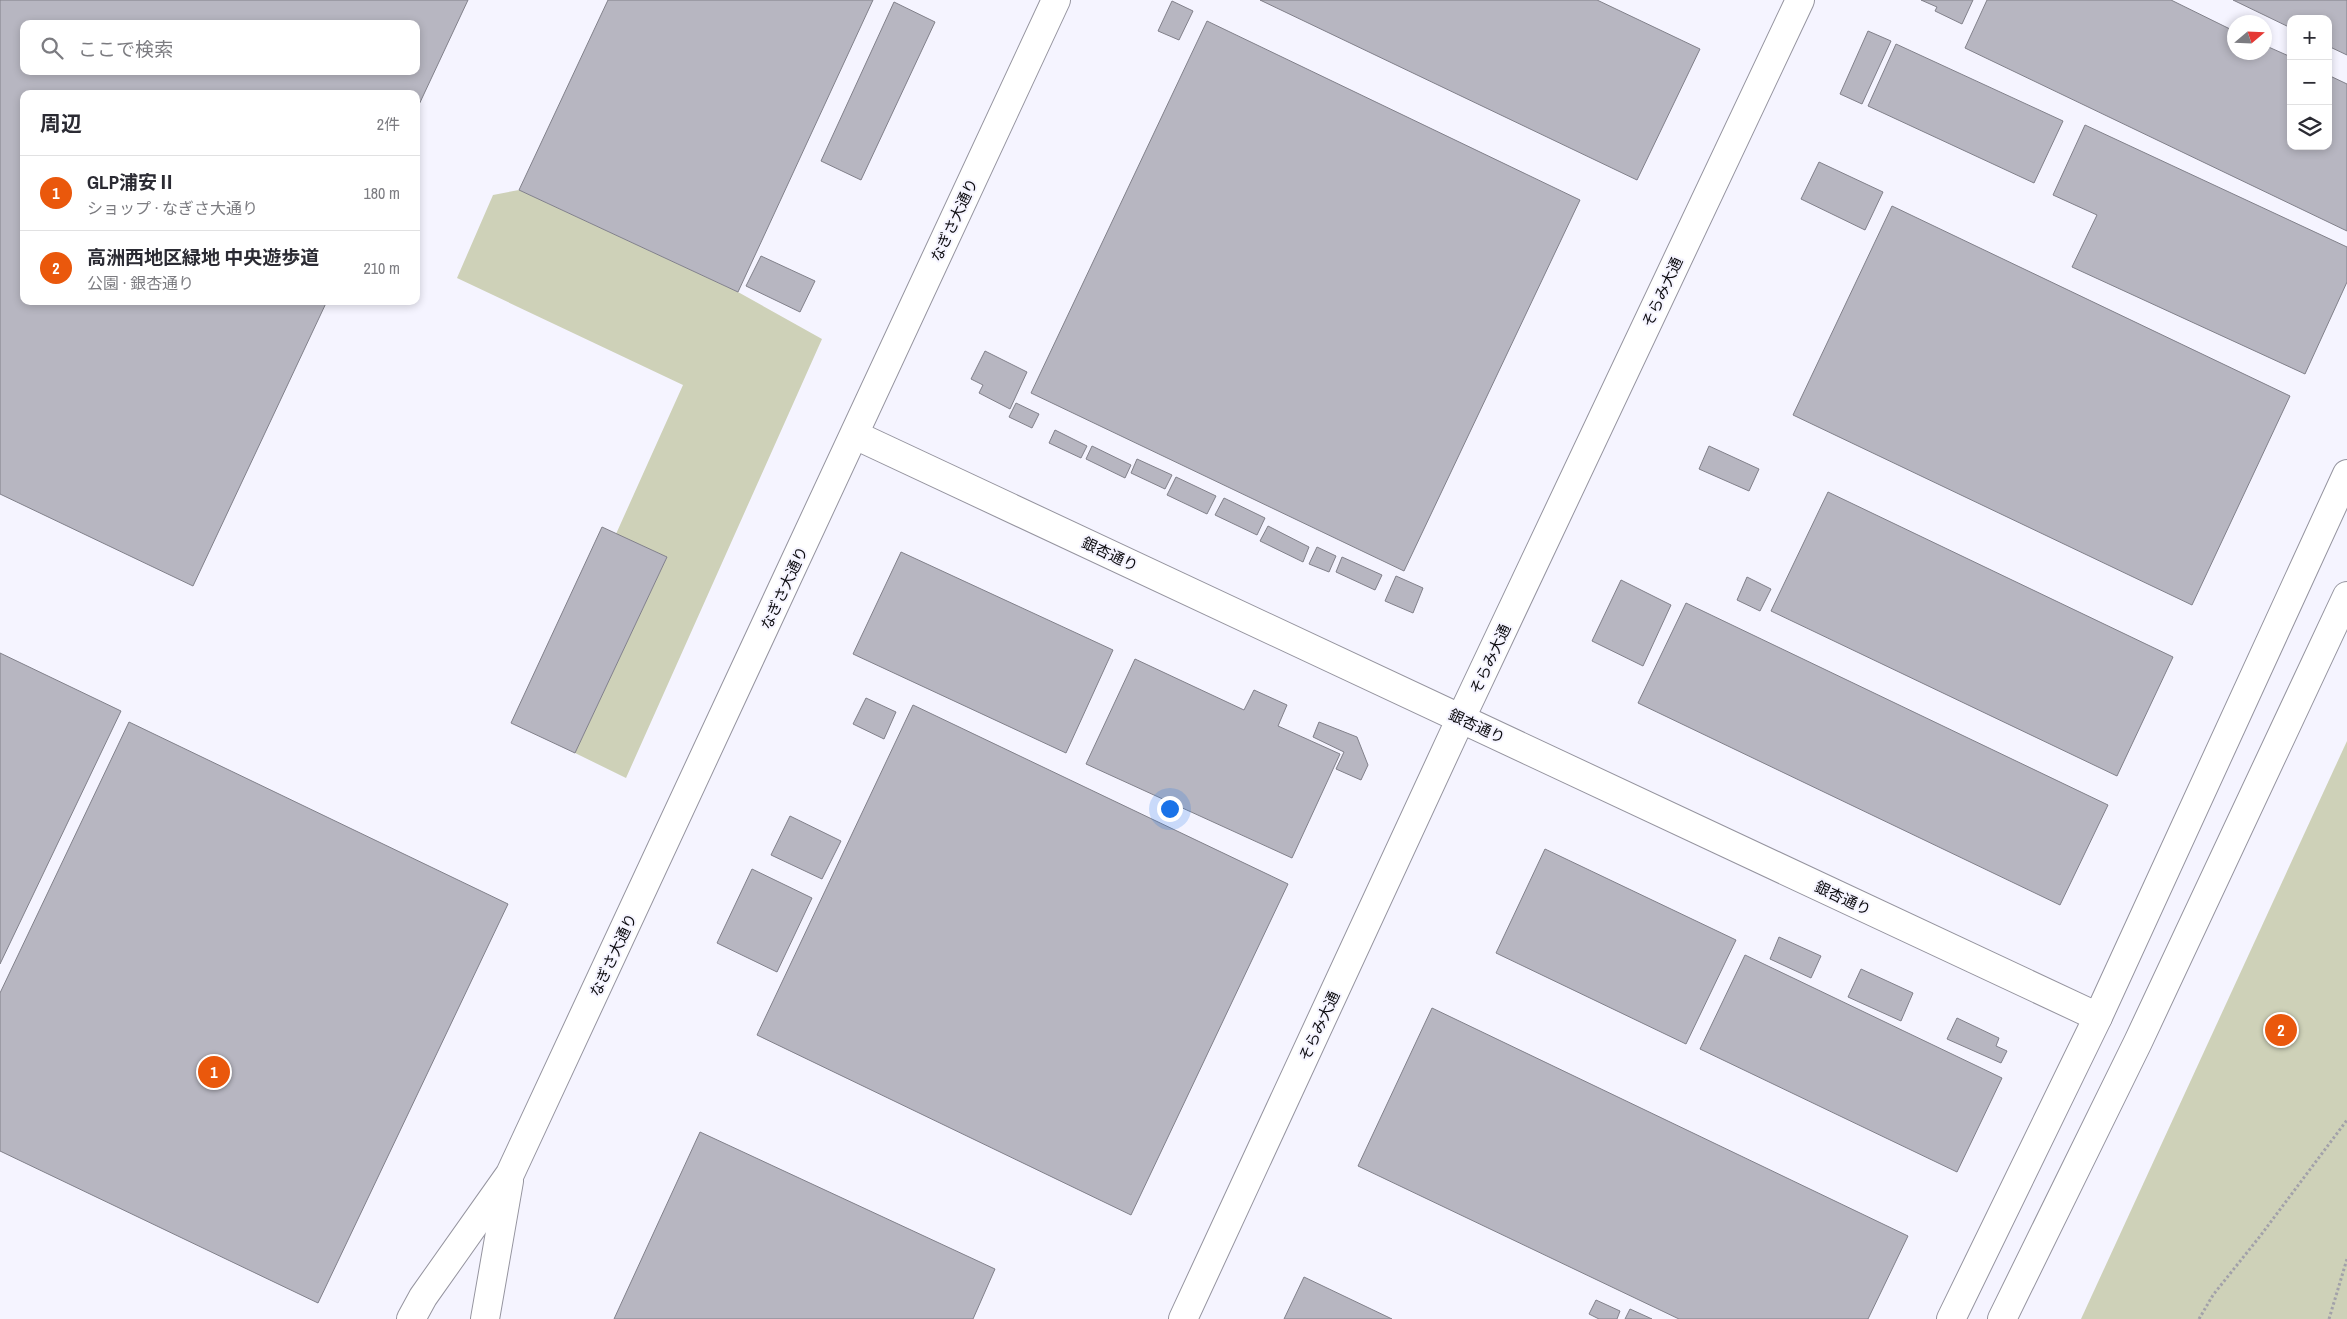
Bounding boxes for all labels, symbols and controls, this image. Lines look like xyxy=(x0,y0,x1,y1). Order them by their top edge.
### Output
north arrow xyxy=(2227,15,2272,60)
map controls xyxy=(2287,15,2332,150)
button: + xyxy=(2287,15,2332,60)
search box xyxy=(20,20,420,75)
icon: search xyxy=(38,34,66,62)
text: ここで検索 xyxy=(78,36,173,62)
button: − xyxy=(2287,60,2332,105)
button: layers xyxy=(2287,105,2332,150)
text: 周辺 xyxy=(40,109,82,138)
text: 2件 xyxy=(377,113,400,135)
text: GLP浦安Ⅱ xyxy=(87,169,176,195)
street label: なぎさ大通り xyxy=(925,175,983,265)
text: 1 xyxy=(52,182,60,204)
text: 180 m xyxy=(364,182,400,204)
text: ショップ · なぎさ大通り xyxy=(87,197,258,219)
text: 高洲西地区緑地 中央遊歩道 xyxy=(87,244,319,270)
street label: そらみ大通 xyxy=(1637,254,1687,330)
text: 2 xyxy=(52,257,60,279)
text: 210 m xyxy=(364,257,400,279)
text: 公園 · 銀杏通り xyxy=(87,272,194,294)
street label: 銀杏通り xyxy=(1078,532,1142,576)
street label: なぎさ大通り xyxy=(755,543,813,633)
street label: そらみ大通 xyxy=(1465,621,1515,697)
street label: 銀杏通り xyxy=(1445,704,1509,748)
your location xyxy=(1157,796,1183,822)
street label: 銀杏通り xyxy=(1811,876,1875,920)
street label: なぎさ大通り xyxy=(584,910,642,1000)
street label: そらみ大通 xyxy=(1294,988,1344,1064)
pin: 2 xyxy=(2265,1011,2297,1049)
pin: 1 xyxy=(198,1053,230,1091)

